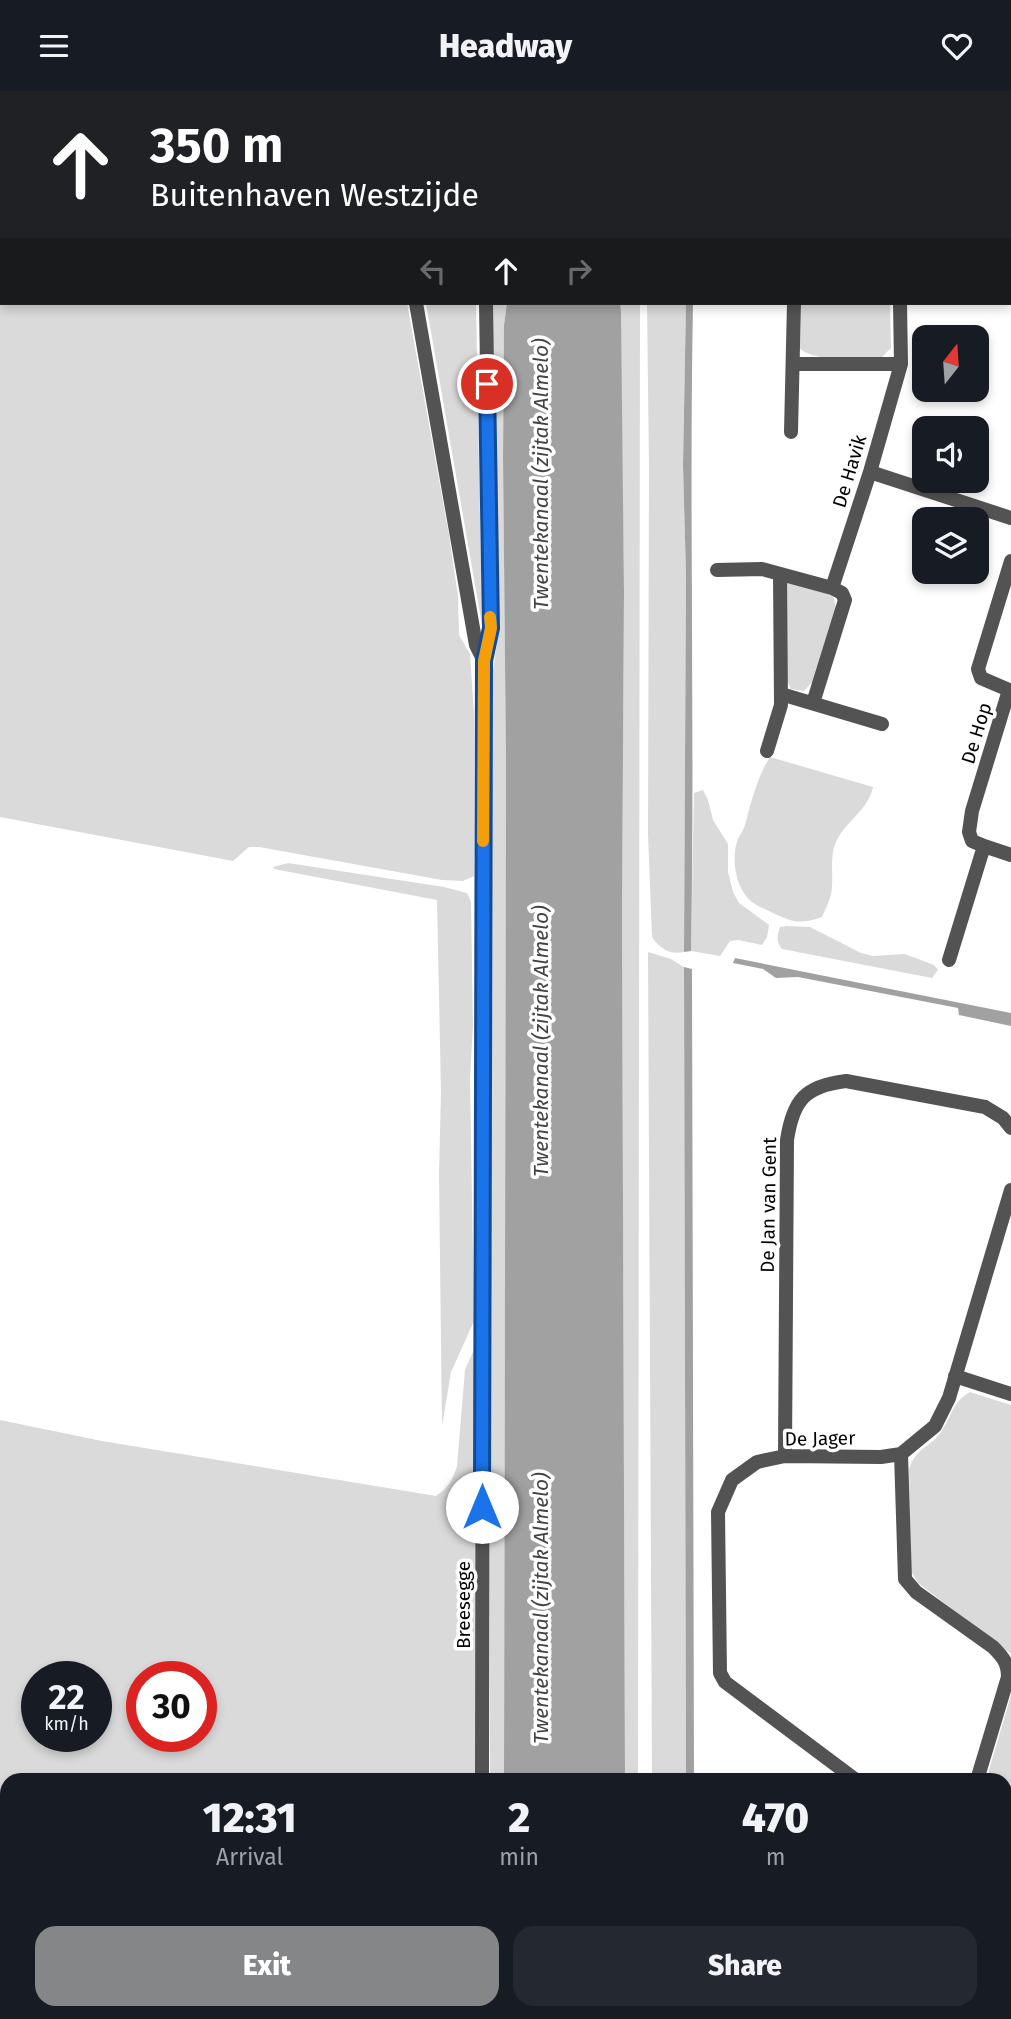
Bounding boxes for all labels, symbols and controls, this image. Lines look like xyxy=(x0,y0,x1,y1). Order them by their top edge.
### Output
icon: menu xyxy=(35,27,73,65)
text: Headway xyxy=(439,27,572,65)
icon: heart xyxy=(938,27,976,65)
text: 350 m xyxy=(150,116,283,175)
icon: ahead xyxy=(35,119,126,210)
text: Buitenhaven Westzijde xyxy=(150,176,479,214)
icon: left xyxy=(414,252,452,290)
icon: ahead xyxy=(487,252,525,290)
icon: right xyxy=(560,252,598,290)
north arrow xyxy=(912,325,989,403)
map controls xyxy=(912,325,989,584)
water label: Twentekanaal (zijtak Almelo) xyxy=(528,338,554,610)
pin xyxy=(457,354,517,414)
icon: arrive xyxy=(468,365,506,403)
button: sound xyxy=(912,416,989,493)
street label: De Havik xyxy=(828,432,872,510)
button: layers xyxy=(912,507,989,584)
street label: De Hop xyxy=(956,700,997,767)
water label: Twentekanaal (zijtak Almelo) xyxy=(528,905,554,1177)
street label: De Jan van Gent xyxy=(756,1137,781,1273)
street label: De Jager xyxy=(784,1426,856,1451)
position arrow xyxy=(445,1470,519,1544)
water label: Twentekanaal (zijtak Almelo) xyxy=(528,1472,554,1744)
street label: Breesegge xyxy=(452,1561,475,1649)
speed limit sign: 30 xyxy=(126,1661,217,1752)
text: 22 xyxy=(48,1676,85,1718)
text: km/h xyxy=(44,1713,89,1735)
text: 12:31 xyxy=(203,1793,297,1843)
text: 2 xyxy=(508,1793,530,1843)
text: 470 xyxy=(742,1793,809,1843)
text: Arrival xyxy=(216,1843,283,1871)
text: min xyxy=(499,1843,539,1871)
text: m xyxy=(766,1843,785,1871)
button: Exit xyxy=(35,1926,499,2006)
button: Share xyxy=(513,1926,977,2006)

